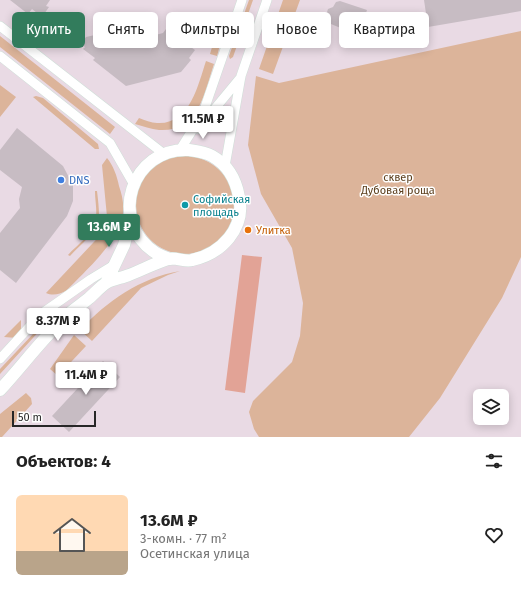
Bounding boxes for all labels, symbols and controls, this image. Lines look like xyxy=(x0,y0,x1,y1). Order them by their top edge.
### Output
chip: Купить xyxy=(12,12,85,48)
chip: Снять xyxy=(93,12,158,48)
chip: Фильтры xyxy=(166,12,254,48)
chip: Новое xyxy=(262,12,331,48)
chip: Квартира xyxy=(339,12,429,48)
pin: 11.5M ₽ xyxy=(166,106,240,140)
text: 11.5M ₽ xyxy=(181,111,225,126)
park label: сквер Дубовая роща xyxy=(360,171,435,197)
place label: DNS xyxy=(69,174,90,187)
marker: DNS xyxy=(56,175,66,185)
place label: Софийская площадь xyxy=(193,193,250,219)
marker: Софийская площадь xyxy=(180,200,190,210)
pin: 13.6M ₽ xyxy=(72,214,146,248)
text: 13.6M ₽ xyxy=(87,219,131,234)
place label: Улитка xyxy=(256,224,291,237)
marker: Улитка xyxy=(243,225,253,235)
pin: 8.37M ₽ xyxy=(21,308,95,342)
text: 8.37M ₽ xyxy=(36,313,80,328)
pin: 11.4M ₽ xyxy=(49,362,123,396)
text: 11.4M ₽ xyxy=(64,367,108,382)
map controls xyxy=(473,389,509,425)
button: layers xyxy=(473,389,509,425)
scale bar xyxy=(12,409,96,428)
text: 50 m xyxy=(18,411,42,424)
icon: filters xyxy=(483,450,505,472)
text: Объектов: 4 xyxy=(16,451,111,472)
text: 13.6M ₽ xyxy=(140,510,198,531)
icon: home xyxy=(48,511,96,559)
icon: heart xyxy=(483,524,505,546)
text: 3-комн. · 77 m² xyxy=(140,531,227,546)
text: Осетинская улица xyxy=(140,546,250,561)

